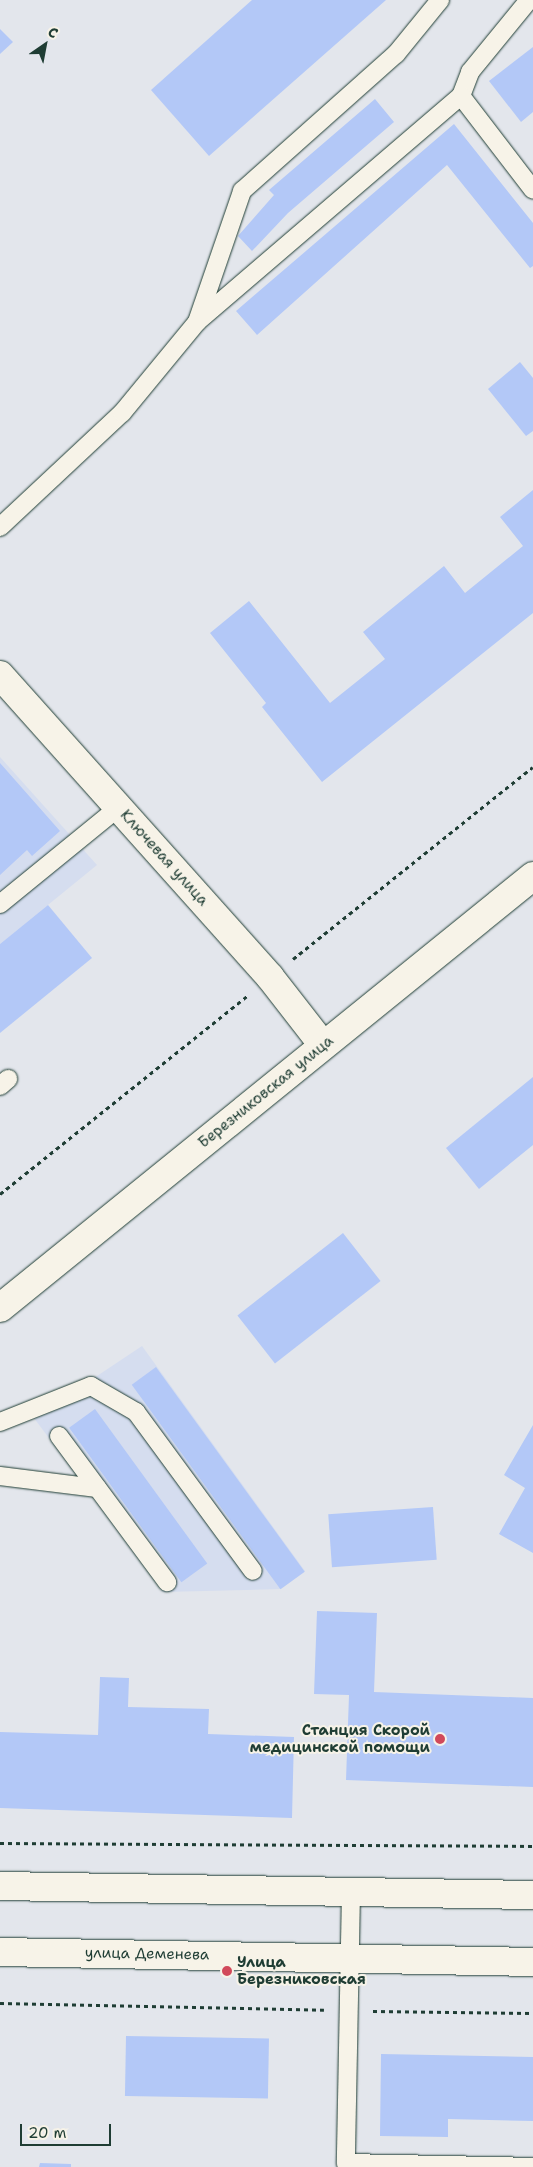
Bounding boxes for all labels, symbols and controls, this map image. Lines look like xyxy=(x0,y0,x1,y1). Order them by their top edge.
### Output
north arrow xyxy=(20,20,70,70)
text: С xyxy=(45,23,62,42)
street label: Ключевая улица xyxy=(116,806,212,910)
street label: Березниковская улица xyxy=(195,1032,337,1152)
place label: Станция Скорой медицинской помощи xyxy=(249,1721,430,1756)
marker: Станция Скорой медицинской помощи xyxy=(434,1733,446,1745)
street label: улица Деменева xyxy=(85,1944,209,1964)
place label: Улица Березниковская xyxy=(237,1953,366,1988)
marker: Улица Березниковская xyxy=(221,1965,233,1977)
scale bar xyxy=(22,2114,114,2146)
text: 20 m xyxy=(28,2123,67,2143)

